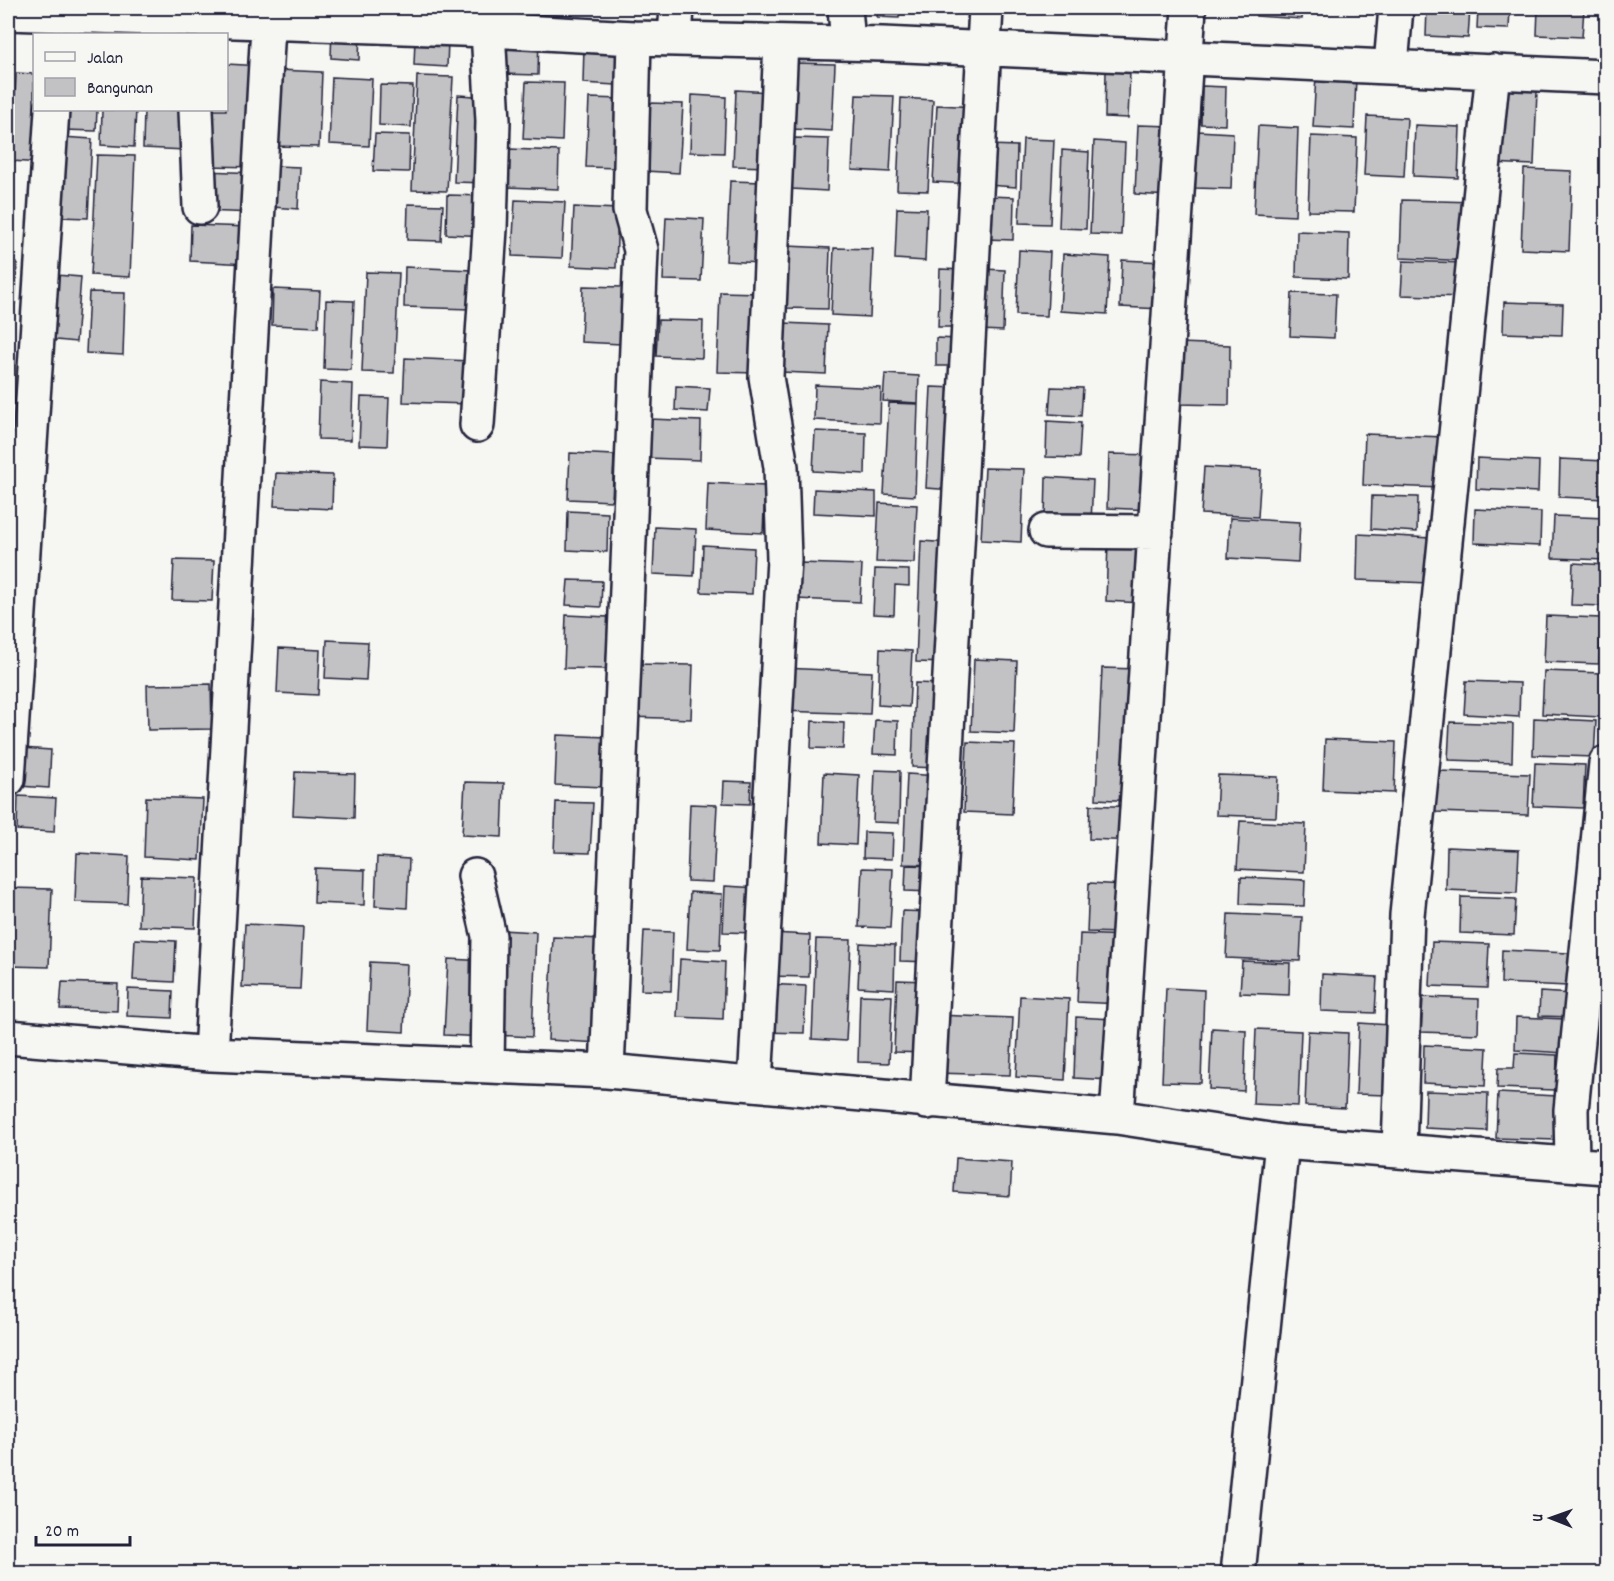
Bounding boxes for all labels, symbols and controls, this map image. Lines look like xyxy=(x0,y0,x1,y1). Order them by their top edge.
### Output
legend xyxy=(33,33,228,111)
text: Jalan xyxy=(87,47,123,72)
text: Bangunan xyxy=(87,77,153,102)
north arrow xyxy=(1521,1488,1581,1548)
scale bar xyxy=(36,1509,130,1547)
text: U xyxy=(1527,1513,1550,1522)
text: 20 m xyxy=(45,1520,79,1545)

